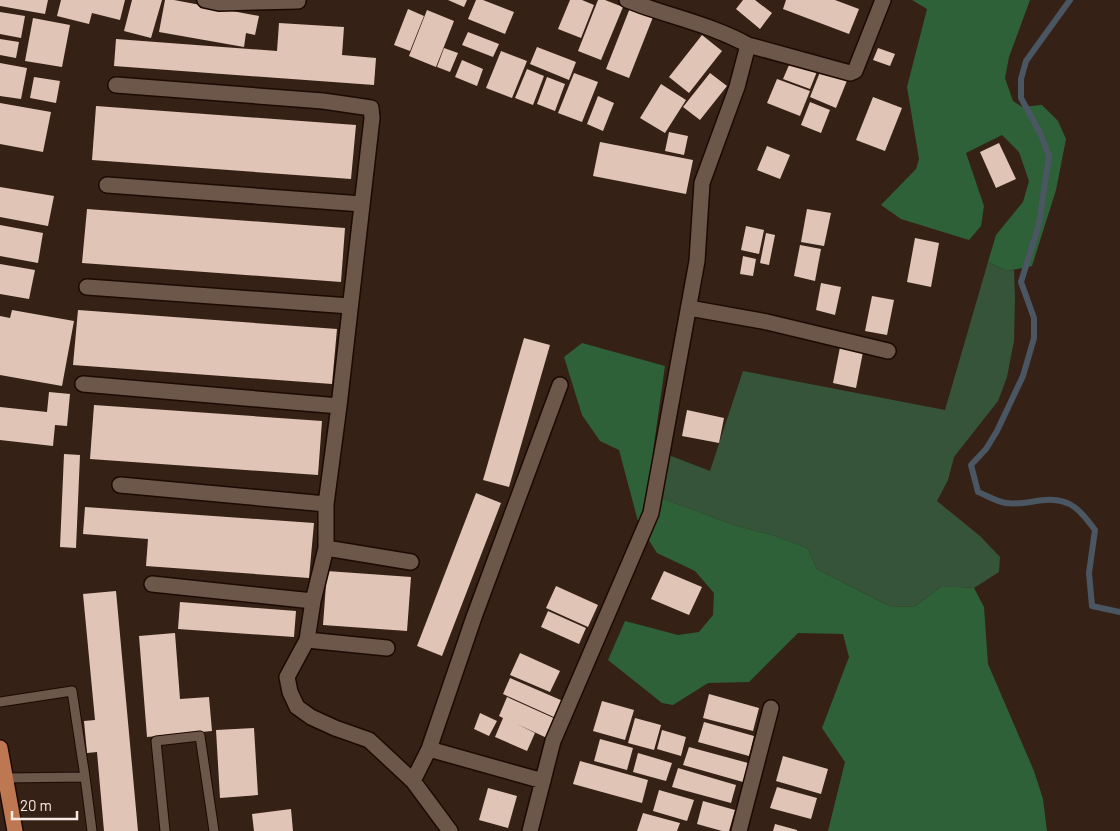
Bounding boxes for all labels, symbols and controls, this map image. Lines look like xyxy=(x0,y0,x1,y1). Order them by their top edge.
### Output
scale bar xyxy=(12,788,78,820)
text: 20 m xyxy=(20,796,52,814)

